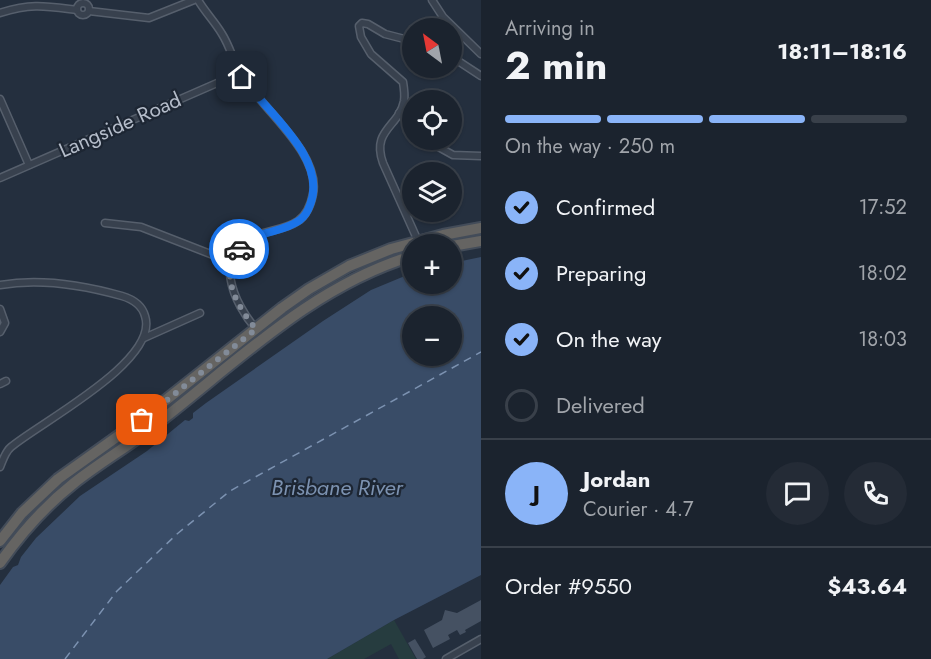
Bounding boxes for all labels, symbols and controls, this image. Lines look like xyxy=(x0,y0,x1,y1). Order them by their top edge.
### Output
text: Arriving in xyxy=(505,14,595,43)
north arrow xyxy=(402,18,462,78)
map controls xyxy=(402,18,462,366)
text: 18:11–18:16 xyxy=(777,35,907,67)
text: 2 min xyxy=(505,37,607,94)
pin xyxy=(216,51,267,102)
icon: home xyxy=(225,60,258,93)
street label: Langside Road xyxy=(54,85,186,165)
button: locate xyxy=(402,90,462,150)
text: On the way · 250 m xyxy=(505,132,675,161)
button: layers xyxy=(402,162,462,222)
icon: check xyxy=(505,191,538,224)
text: Confirmed xyxy=(556,191,655,223)
text: 17:52 xyxy=(859,193,907,222)
courier xyxy=(209,219,269,279)
icon: car xyxy=(223,233,256,266)
button: + xyxy=(402,234,462,294)
icon: check xyxy=(505,257,538,290)
text: Preparing xyxy=(556,257,647,289)
text: 18:02 xyxy=(858,259,907,288)
button: − xyxy=(402,306,462,366)
icon: check xyxy=(505,323,538,356)
text: On the way xyxy=(556,323,661,355)
text: 18:03 xyxy=(858,325,907,354)
text: Delivered xyxy=(556,389,645,421)
pin xyxy=(116,394,167,445)
icon: bag xyxy=(125,403,158,436)
button: chat xyxy=(766,462,829,525)
button: phone xyxy=(844,462,907,525)
text: Jordan xyxy=(583,463,650,495)
water label: Brisbane River xyxy=(271,471,404,503)
text: J xyxy=(533,477,540,509)
text: Courier · 4.7 xyxy=(583,495,694,524)
text: Order #9550 xyxy=(505,570,632,602)
text: $43.64 xyxy=(827,570,907,602)

